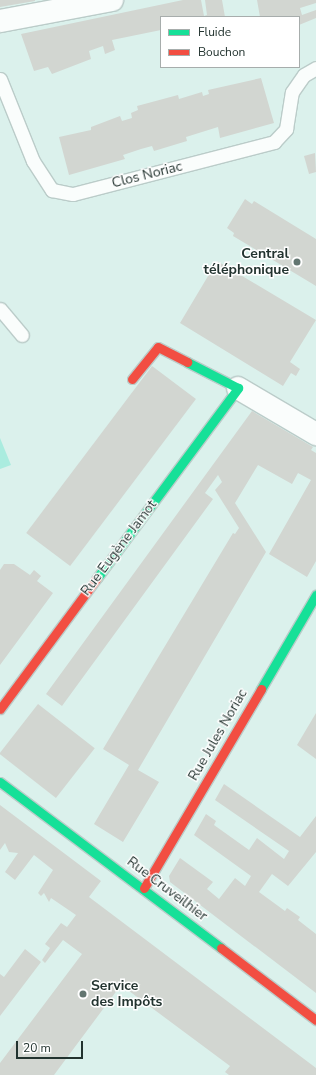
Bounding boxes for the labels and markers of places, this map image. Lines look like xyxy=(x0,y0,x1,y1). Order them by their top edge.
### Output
place label: Central téléphonique xyxy=(204,246,289,278)
marker: Central téléphonique xyxy=(292,257,302,267)
place label: Service des Impôts xyxy=(91,978,162,1010)
marker: Service des Impôts xyxy=(78,989,88,999)

